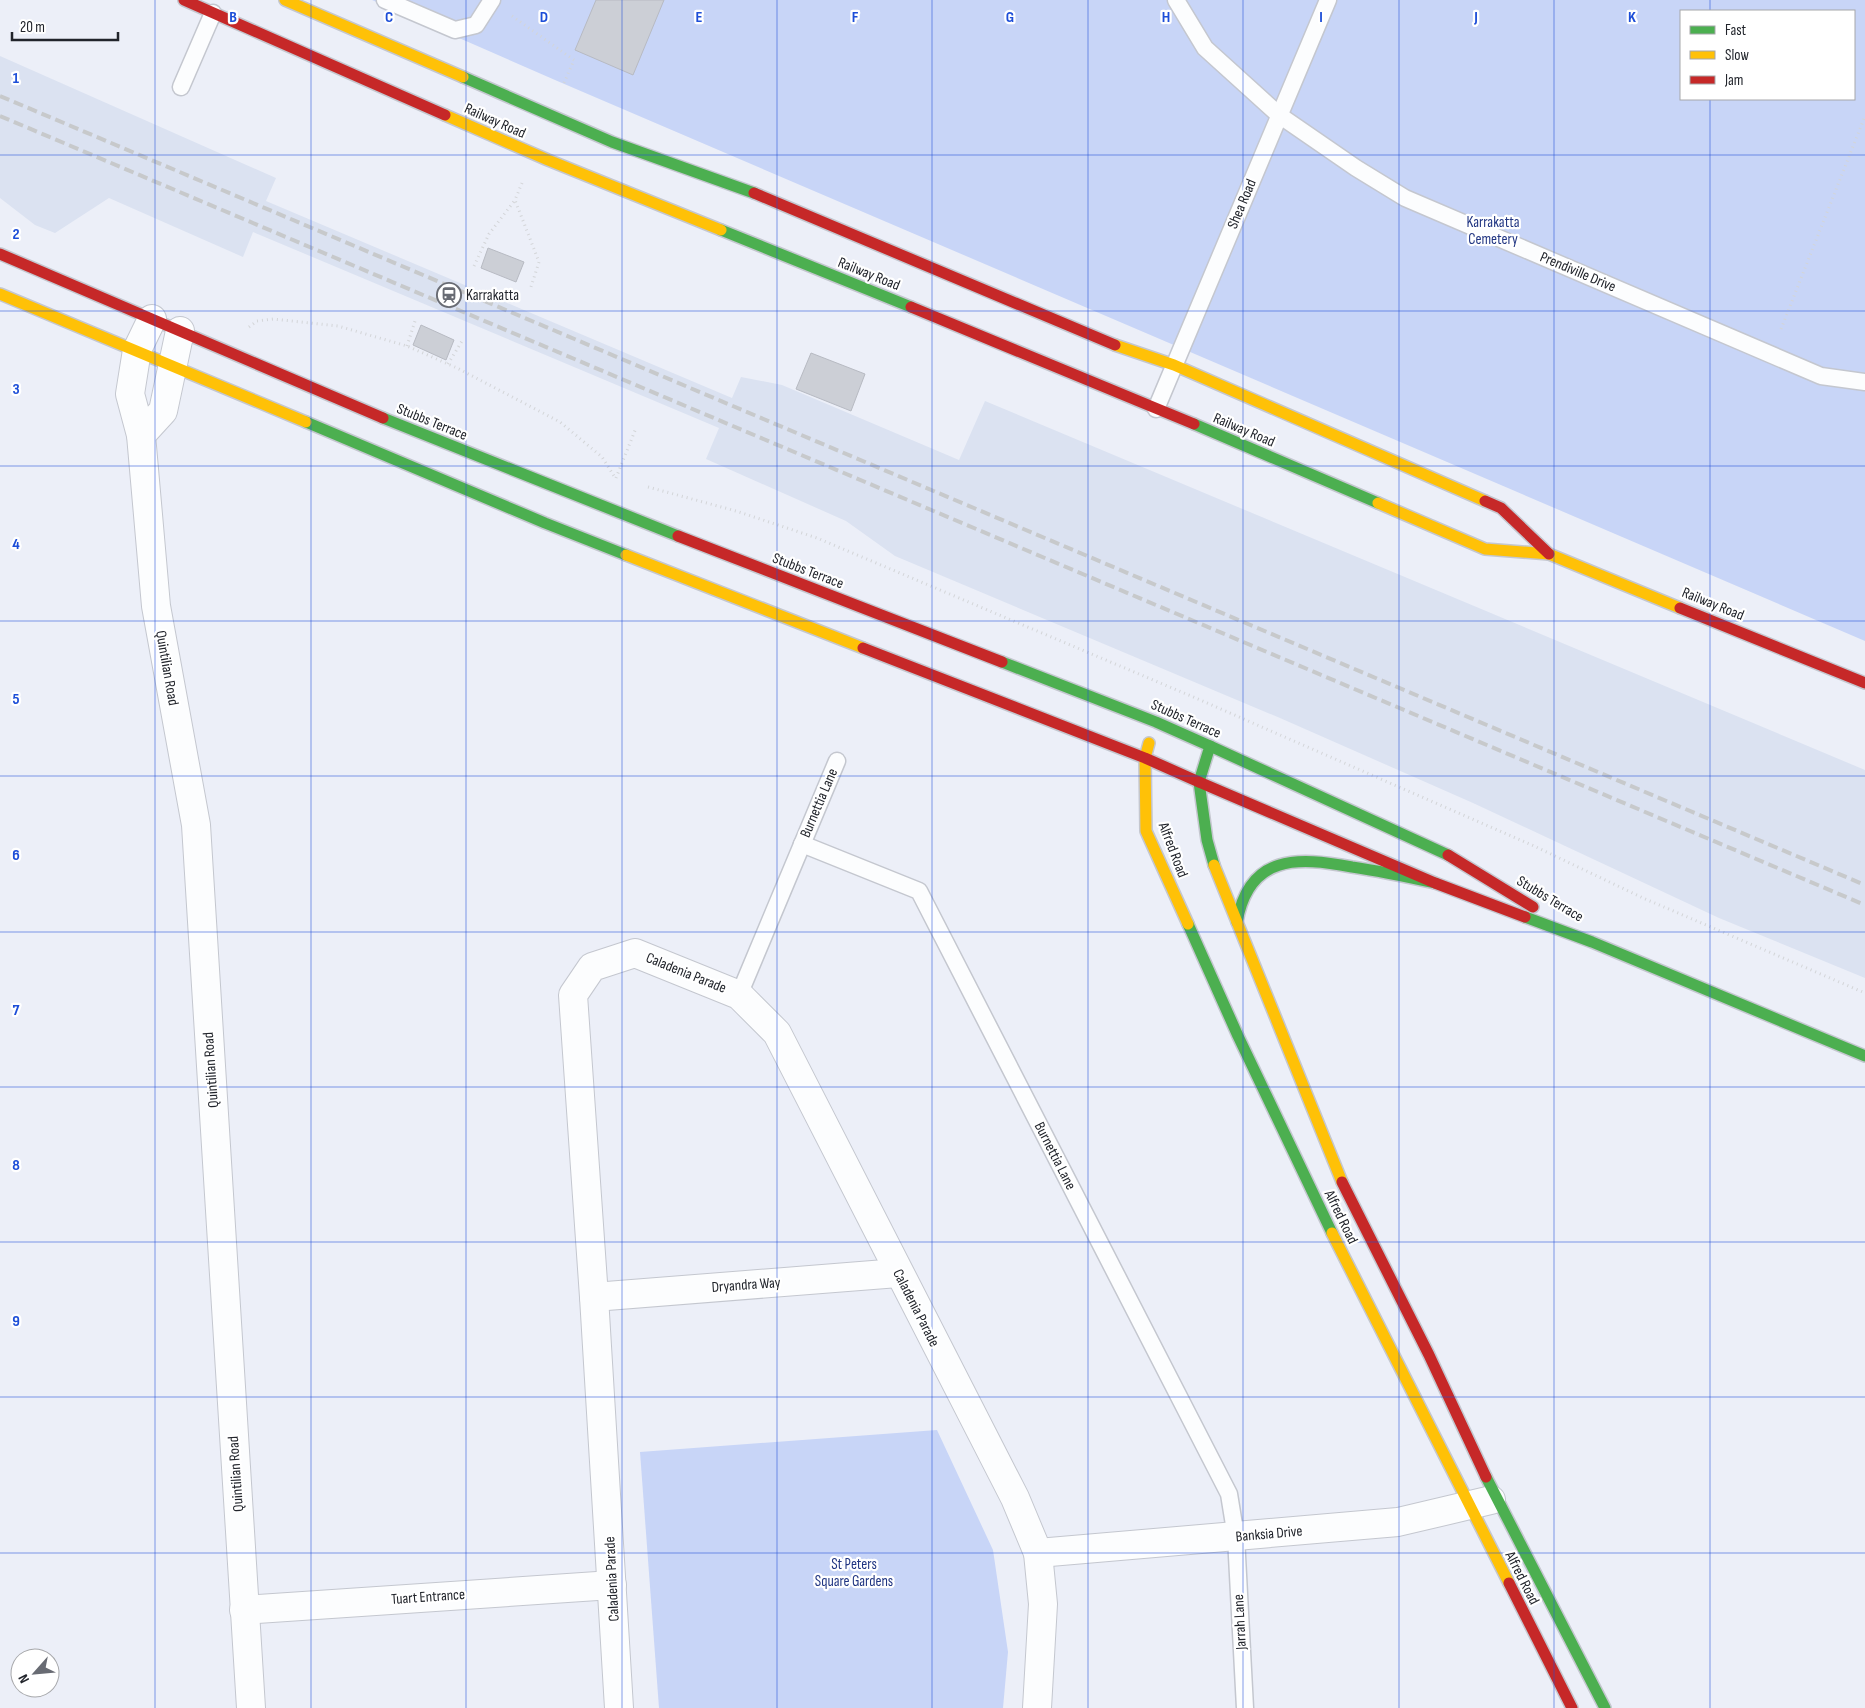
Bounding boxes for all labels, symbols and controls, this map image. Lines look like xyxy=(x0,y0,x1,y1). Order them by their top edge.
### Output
text: B xyxy=(229,8,237,27)
text: C xyxy=(385,8,393,27)
text: D xyxy=(540,8,548,27)
text: E xyxy=(696,8,703,27)
text: F xyxy=(852,8,859,27)
text: G xyxy=(1006,8,1014,27)
text: H xyxy=(1162,8,1170,27)
text: I xyxy=(1319,8,1323,27)
text: J xyxy=(1473,8,1478,27)
text: K xyxy=(1628,8,1636,27)
scale bar xyxy=(12,10,119,42)
legend xyxy=(1680,10,1855,100)
text: 20 m xyxy=(20,18,45,37)
text: Fast xyxy=(1725,21,1747,40)
text: Slow xyxy=(1725,46,1749,65)
text: 1 xyxy=(13,69,20,88)
text: Jam xyxy=(1724,71,1743,90)
street label: Railway Road xyxy=(461,99,529,143)
street label: Shea Road xyxy=(1223,176,1261,232)
park label: Karrakatta Cemetery xyxy=(1467,213,1520,249)
text: 2 xyxy=(12,225,20,244)
street label: Prendiville Drive xyxy=(1537,247,1619,297)
street label: Railway Road xyxy=(835,253,903,295)
station icon: Karrakatta xyxy=(436,282,462,308)
place label: Karrakatta xyxy=(466,286,519,305)
text: 3 xyxy=(12,380,20,399)
street label: Stubbs Terrace xyxy=(394,399,470,445)
street label: Railway Road xyxy=(1210,409,1278,451)
text: 4 xyxy=(12,535,20,554)
street label: Stubbs Terrace xyxy=(770,549,846,593)
street label: Railway Road xyxy=(1679,583,1747,625)
street label: Quintilian Road xyxy=(151,629,183,707)
text: 5 xyxy=(12,690,20,709)
street label: Stubbs Terrace xyxy=(1148,695,1224,743)
street label: Burnettia Lane xyxy=(796,765,842,841)
street label: Alfred Road xyxy=(1153,819,1192,880)
text: 6 xyxy=(12,846,20,865)
street label: Stubbs Terrace xyxy=(1513,872,1587,926)
street label: Caladenia Parade xyxy=(643,948,729,998)
text: 7 xyxy=(13,1001,20,1020)
street label: Quintilian Road xyxy=(199,1032,223,1108)
street label: Burnettia Lane xyxy=(1030,1119,1080,1193)
text: 8 xyxy=(12,1156,20,1175)
street label: Alfred Road xyxy=(1319,1186,1362,1247)
street label: Caladenia Parade xyxy=(888,1266,944,1350)
street label: Dryandra Way xyxy=(711,1273,781,1297)
text: 9 xyxy=(12,1312,20,1331)
street label: Quintilian Road xyxy=(224,1436,248,1512)
street label: Banksia Drive xyxy=(1235,1522,1303,1546)
street label: Caladenia Parade xyxy=(600,1536,624,1622)
street label: Alfred Road xyxy=(1500,1547,1544,1608)
park label: St Peters Square Gardens xyxy=(815,1555,893,1591)
street label: Tuart Entrance xyxy=(390,1585,466,1609)
street label: Jarrah Lane xyxy=(1229,1594,1251,1651)
north arrow xyxy=(10,1648,60,1698)
text: N xyxy=(15,1671,33,1686)

